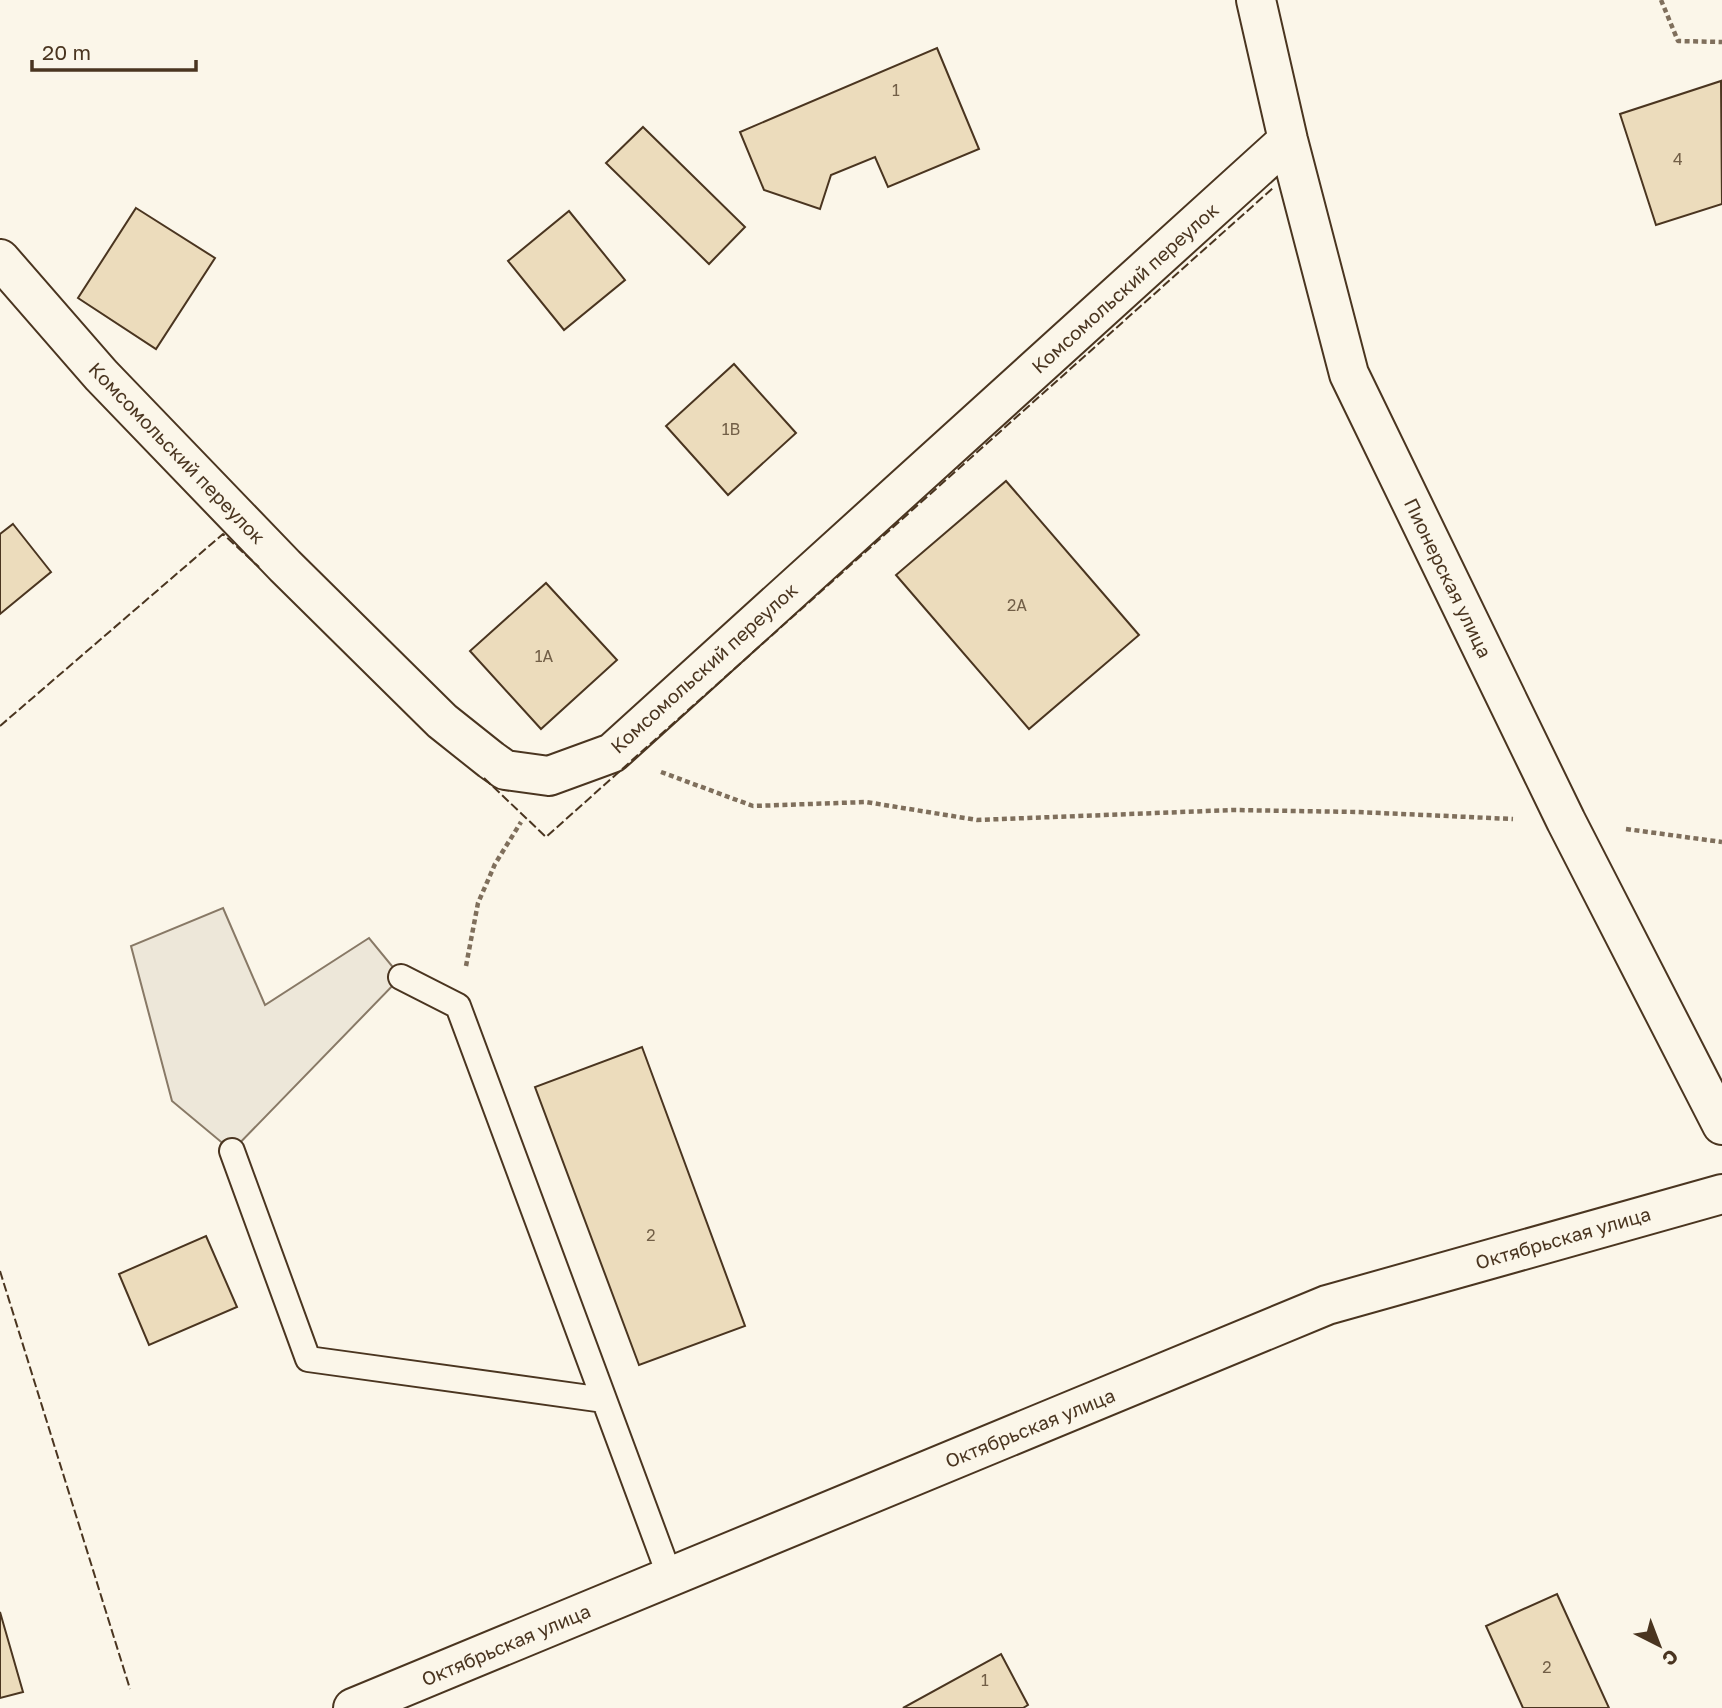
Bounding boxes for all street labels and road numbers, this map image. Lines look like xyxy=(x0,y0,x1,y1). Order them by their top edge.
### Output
street label: Комсомольский переулок xyxy=(1026,198,1223,378)
street label: Комсомольский переулок xyxy=(84,357,270,548)
street label: Пионерская улица xyxy=(1400,494,1497,661)
street label: Комсомольский переулок xyxy=(605,578,802,758)
street label: Октябрьская улица xyxy=(1473,1201,1653,1274)
street label: Октябрьская улица xyxy=(942,1383,1118,1472)
street label: Октябрьская улица xyxy=(418,1599,594,1691)

